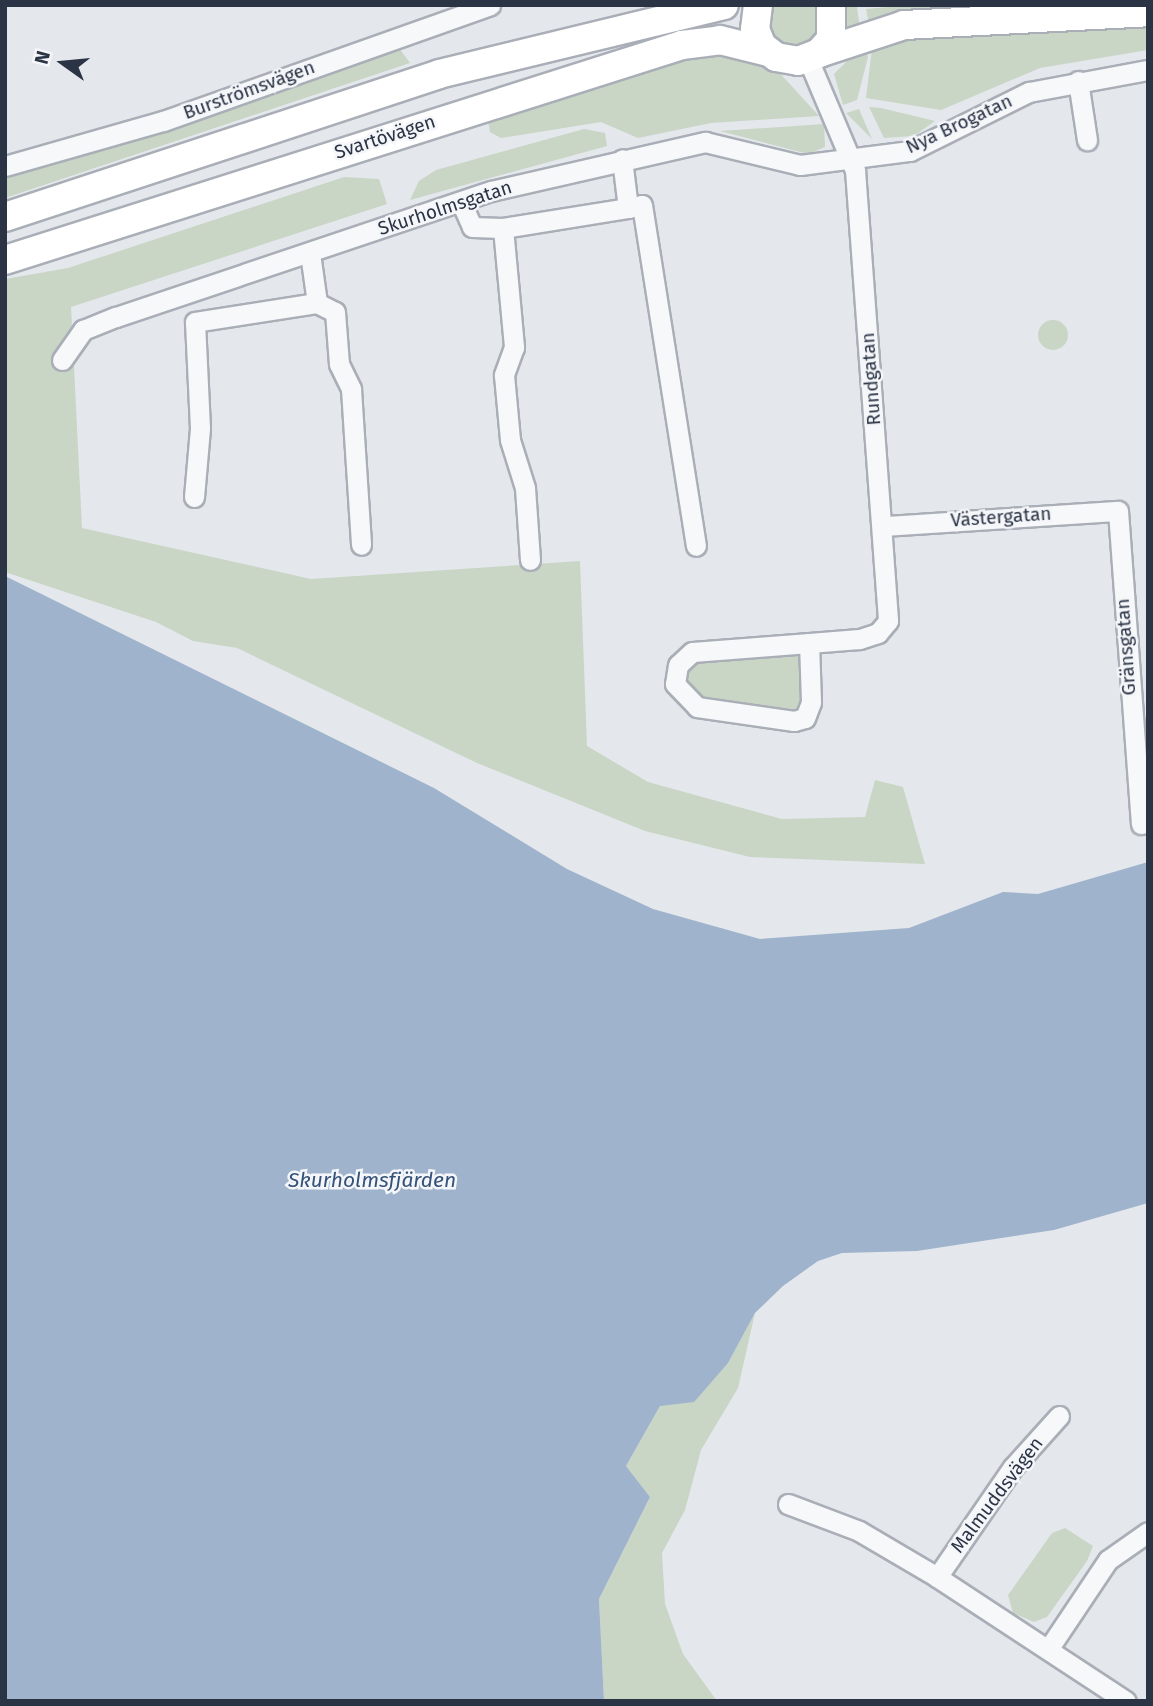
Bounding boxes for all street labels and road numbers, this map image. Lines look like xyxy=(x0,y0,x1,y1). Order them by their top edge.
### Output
street label: Burströmsvägen xyxy=(180,56,318,124)
street label: Nya Brogatan xyxy=(902,89,1016,159)
street label: Svartövägen xyxy=(332,110,438,164)
street label: Skurholmsgatan xyxy=(375,176,515,240)
street label: Rundgatan xyxy=(856,332,886,426)
street label: Västergatan xyxy=(950,502,1052,532)
street label: Gränsgatan xyxy=(1111,598,1141,696)
street label: Malmuddsvägen xyxy=(946,1432,1048,1558)

